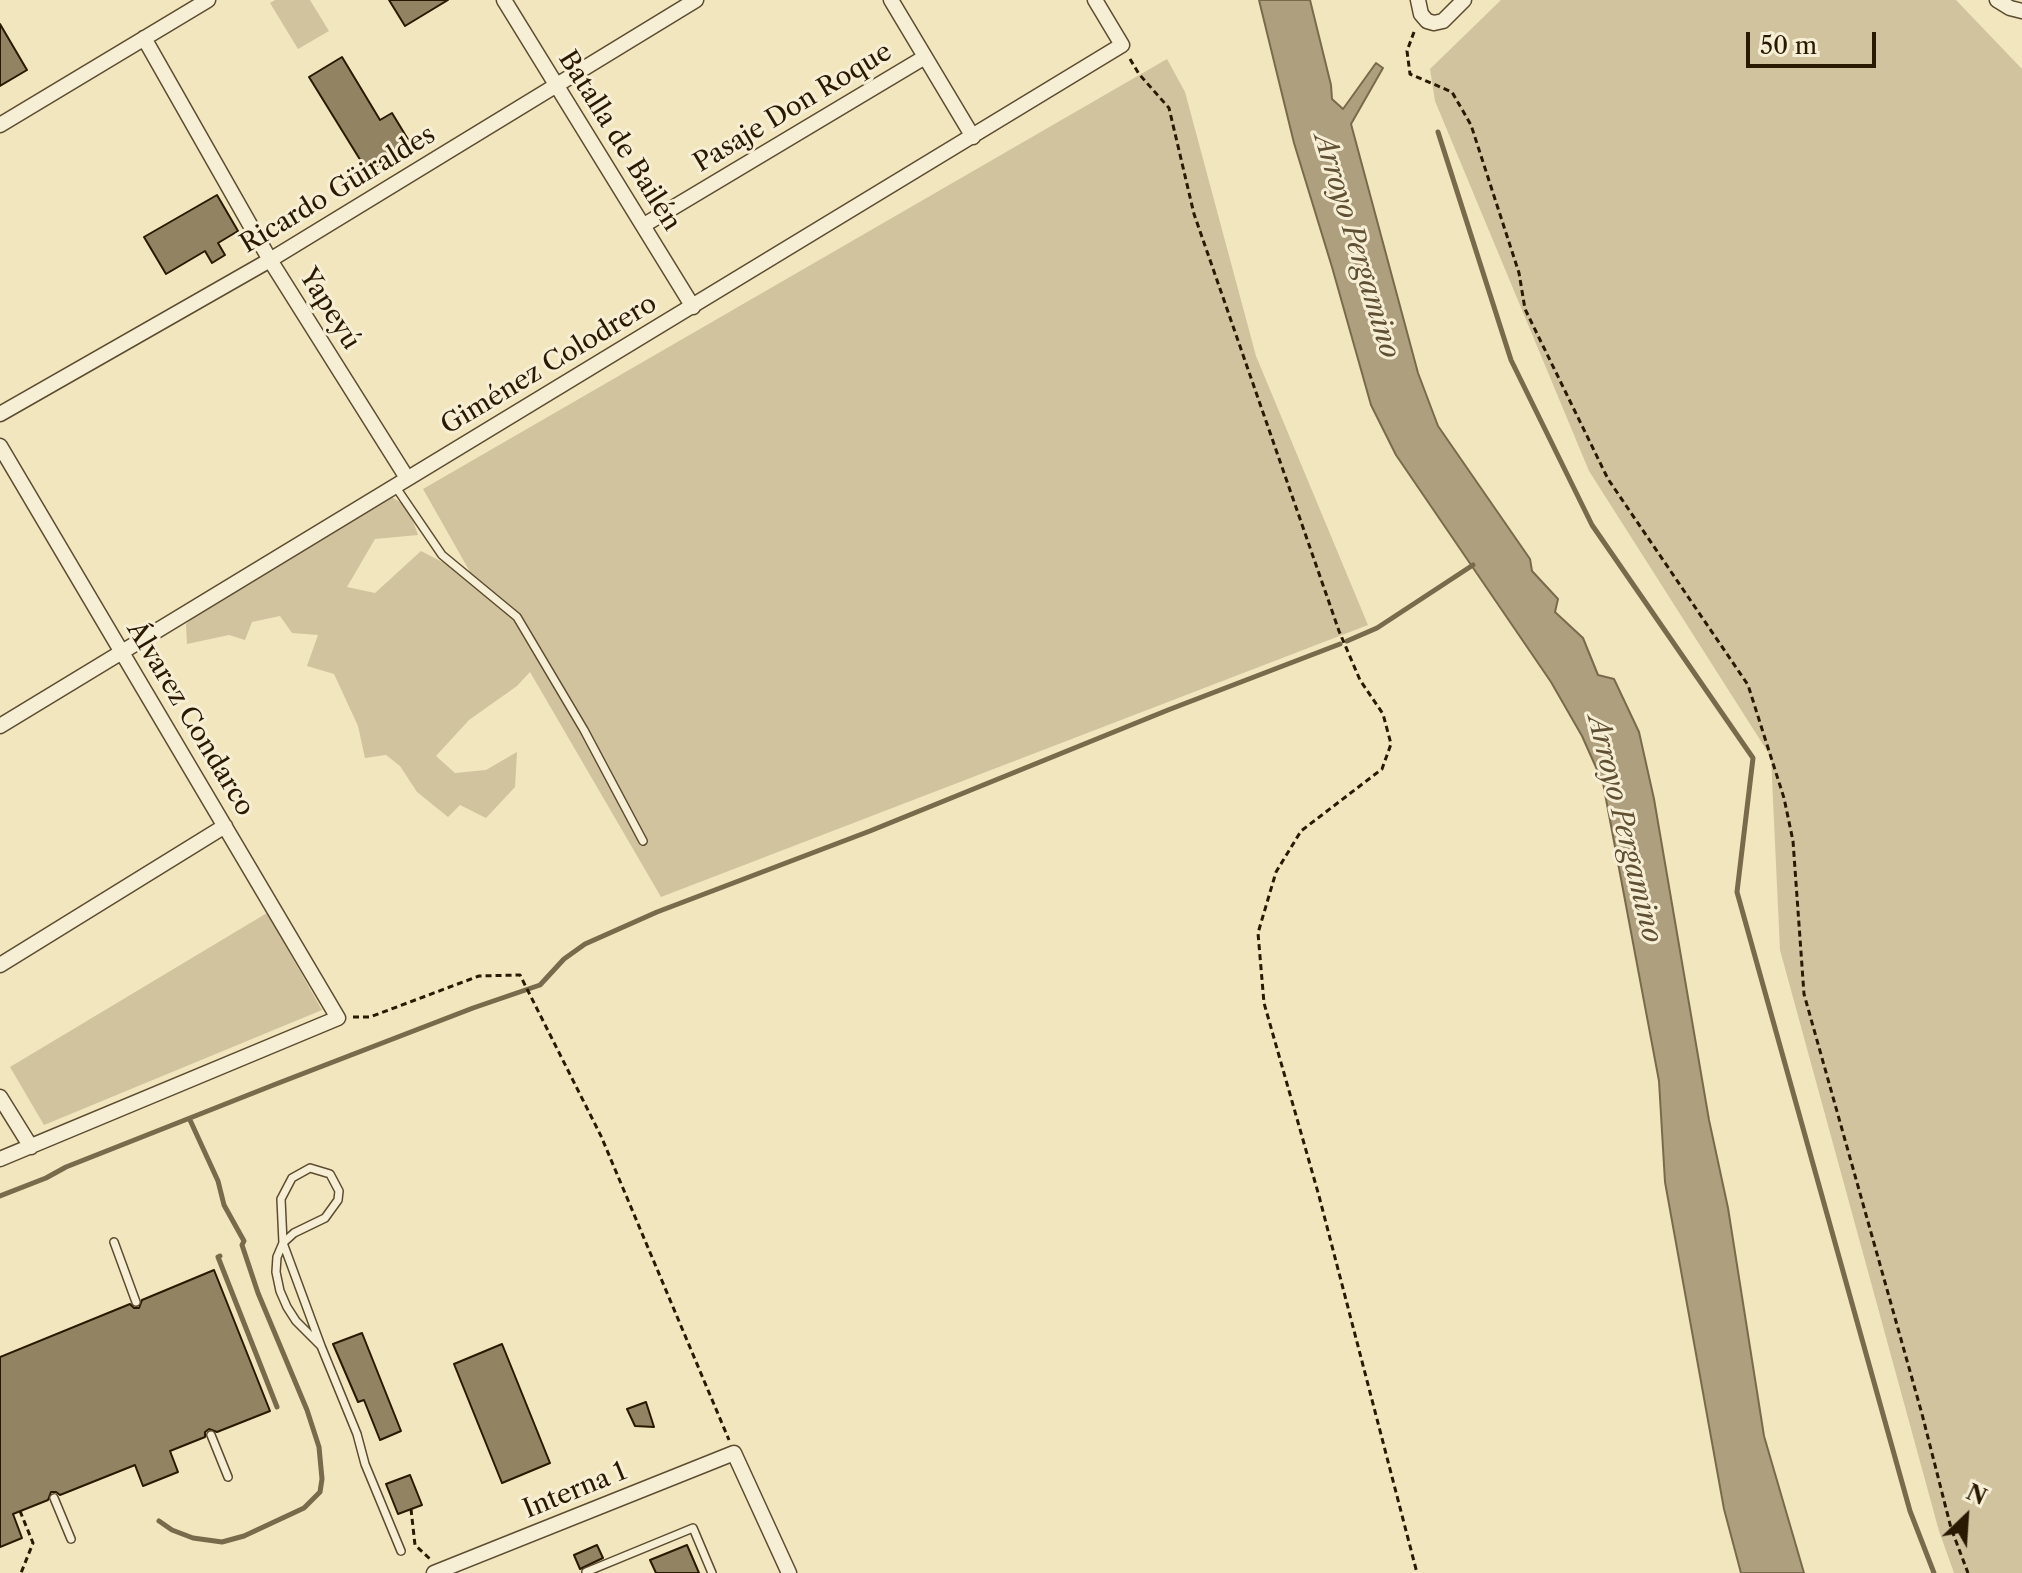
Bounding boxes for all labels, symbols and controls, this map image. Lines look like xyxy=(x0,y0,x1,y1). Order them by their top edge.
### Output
scale bar xyxy=(1750,16,1880,66)
text: 50 m xyxy=(1760,31,1817,60)
street label: Pasaje Don Roque xyxy=(688,37,898,179)
street label: Batalla de Bailén xyxy=(551,45,687,237)
street label: Ricardo Güiraldes xyxy=(235,119,441,261)
water label: Arroyo Pergamino xyxy=(1306,129,1406,363)
street label: Yapeyú xyxy=(292,263,366,355)
street label: Giménez Colodrero xyxy=(436,288,662,442)
street label: Álvarez Condarco xyxy=(120,616,260,822)
water label: Arroyo Pergamino xyxy=(1579,712,1669,946)
street label: Interna 1 xyxy=(519,1456,631,1526)
north arrow xyxy=(1926,1477,2006,1557)
text: N xyxy=(1962,1479,1991,1511)

